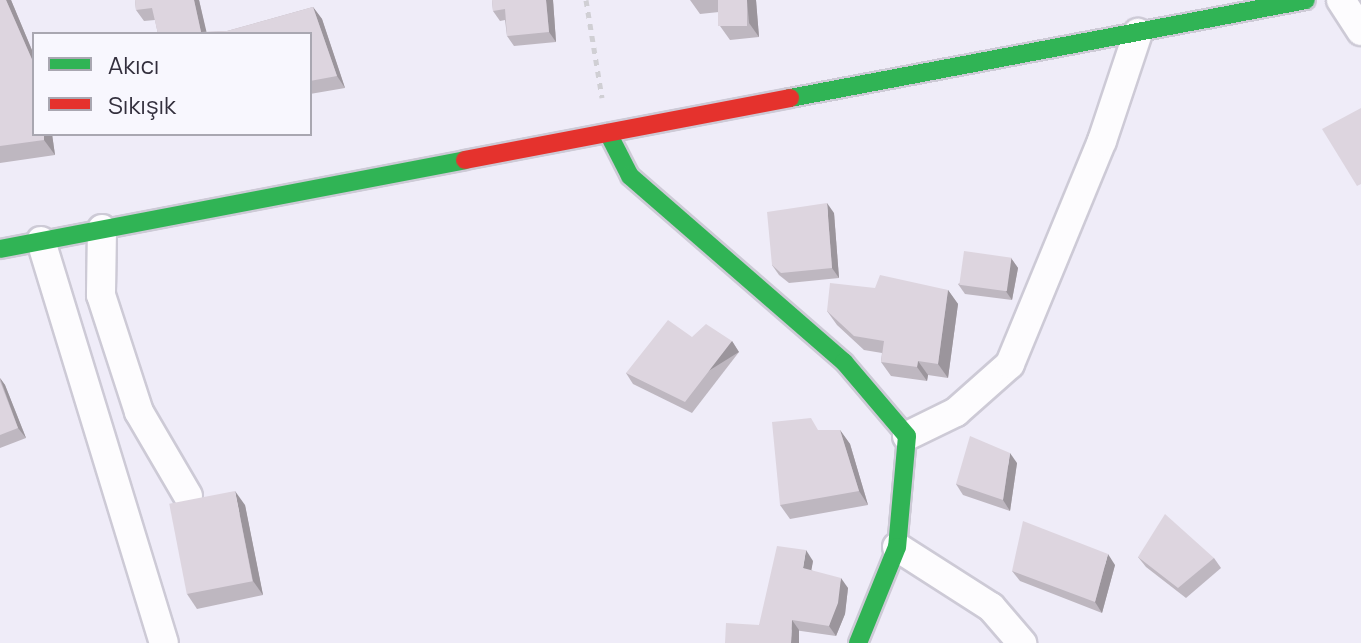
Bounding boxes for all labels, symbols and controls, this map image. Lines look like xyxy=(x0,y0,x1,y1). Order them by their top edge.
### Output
legend xyxy=(32,32,312,136)
text: Akıcı xyxy=(108,48,159,81)
text: Sıkışık xyxy=(108,88,176,121)

